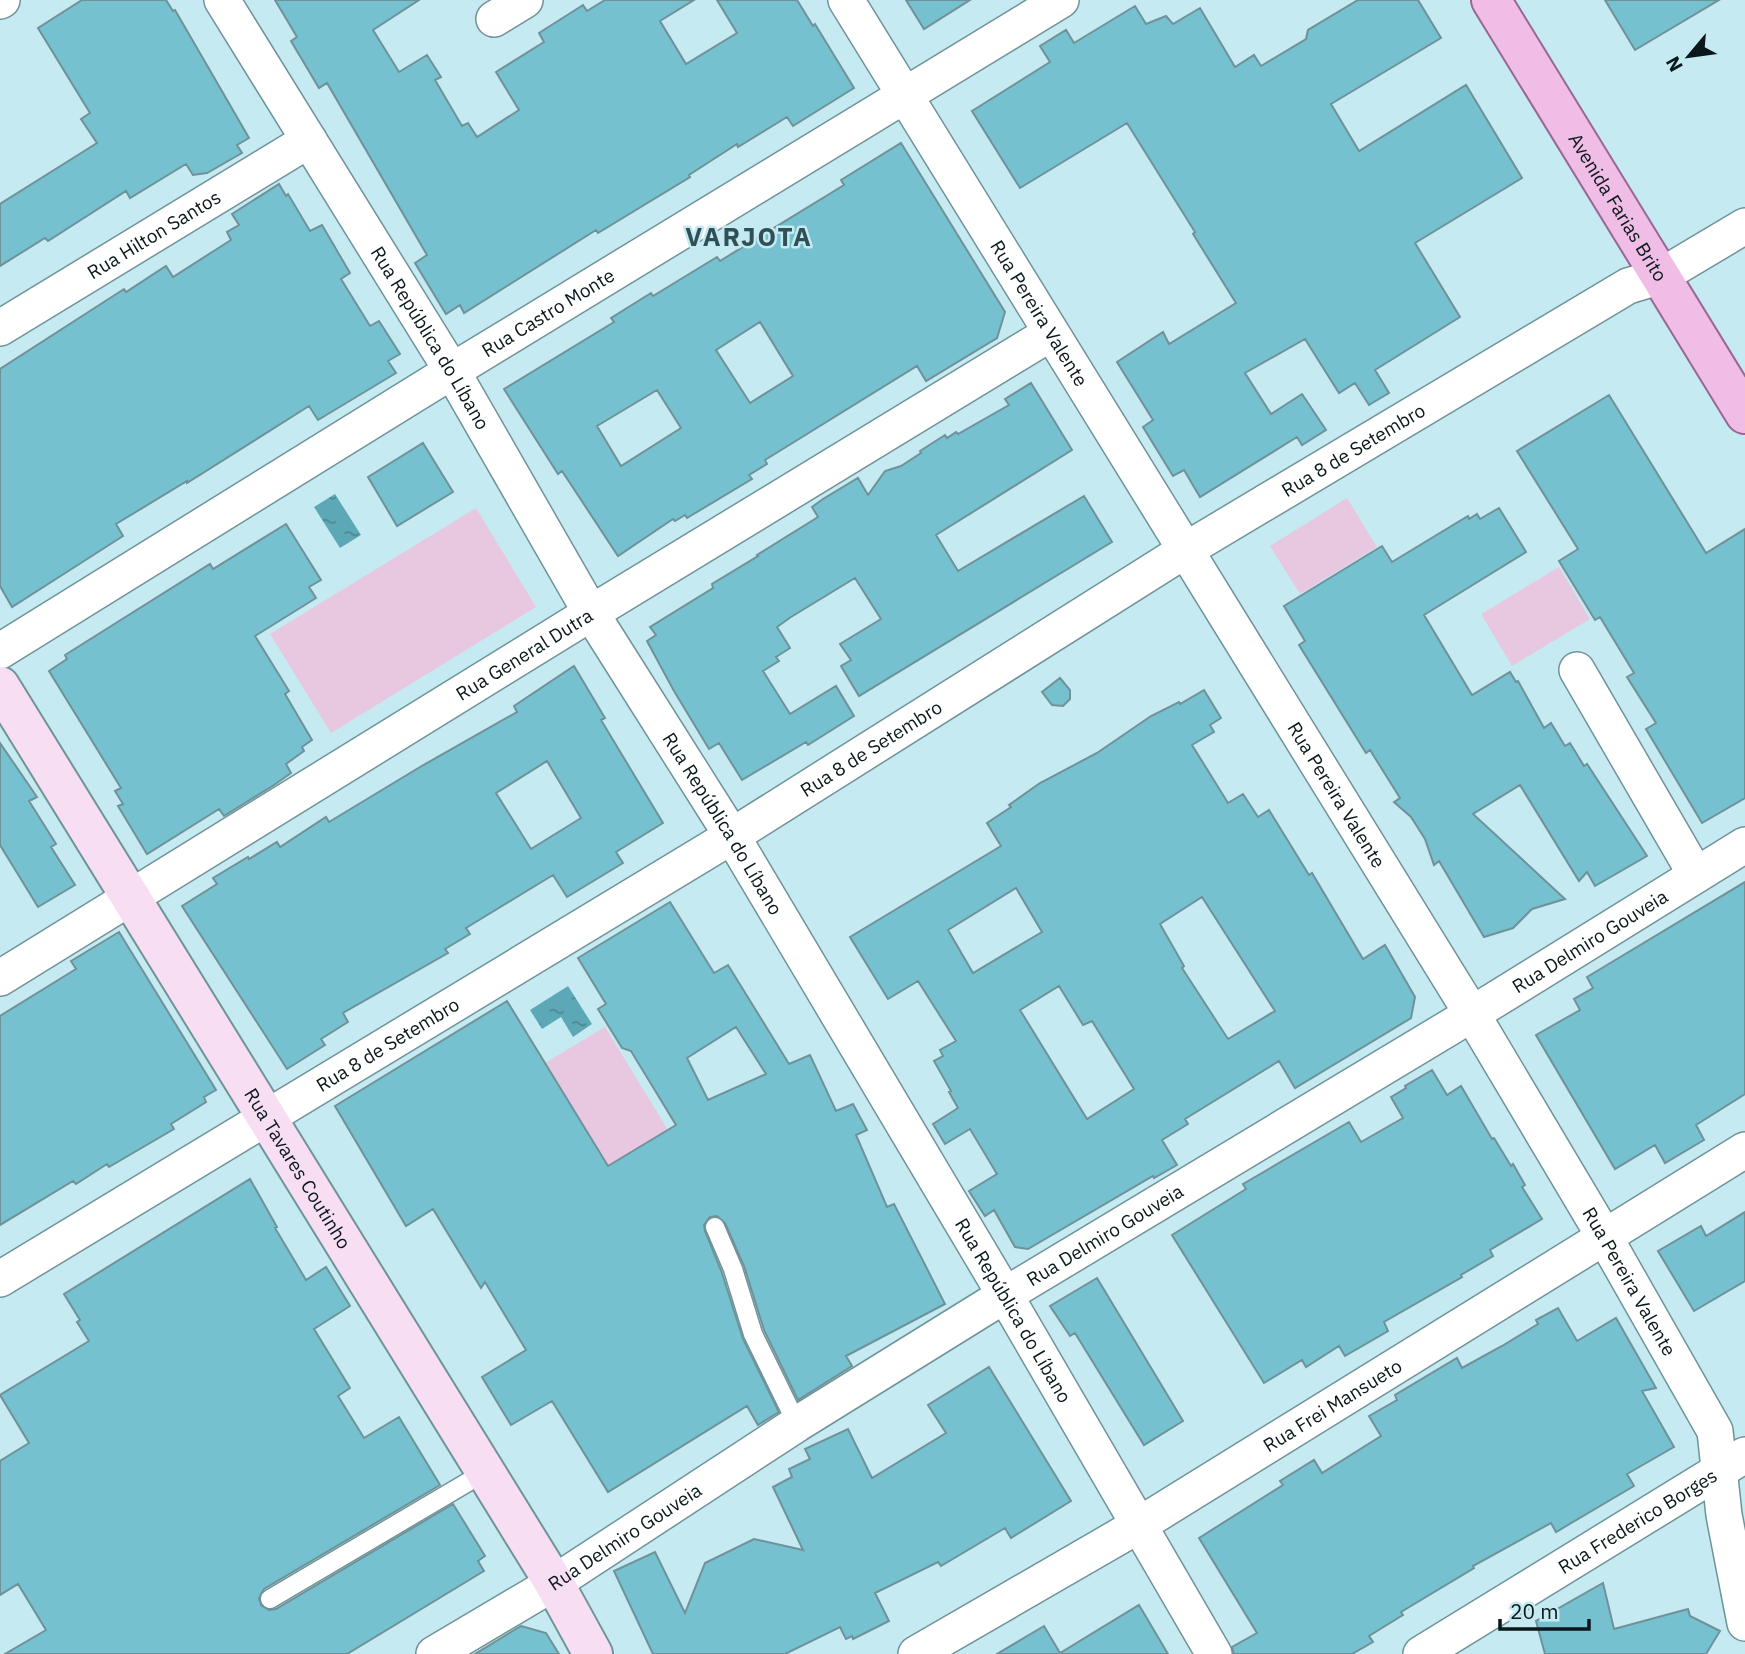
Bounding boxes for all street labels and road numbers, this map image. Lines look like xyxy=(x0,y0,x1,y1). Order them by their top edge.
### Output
street label: Avenida Farias Brito xyxy=(1563,128,1673,286)
street label: Rua Hilton Santos xyxy=(83,185,225,284)
street label: Rua Pereira Valente xyxy=(985,236,1094,391)
street label: Rua República do Líbano xyxy=(366,242,495,434)
street label: Rua Castro Monte xyxy=(477,263,619,362)
street label: Rua 8 de Setembro xyxy=(1277,398,1429,502)
street label: Rua General Dutra xyxy=(451,603,597,706)
street label: Rua 8 de Setembro xyxy=(796,695,946,802)
street label: Rua Pereira Valente xyxy=(1282,717,1391,872)
street label: Rua República do Líbano xyxy=(657,728,788,919)
street label: Rua Delmiro Gouveia xyxy=(1507,884,1672,998)
street label: Rua 8 de Setembro xyxy=(312,992,464,1097)
street label: Rua Tavares Coutinho xyxy=(239,1084,357,1253)
street label: Rua Delmiro Gouveia xyxy=(1022,1179,1187,1291)
street label: Rua Pereira Valente xyxy=(1578,1203,1682,1360)
street label: Rua República do Líbano xyxy=(950,1214,1077,1407)
street label: Rua Frei Mansueto xyxy=(1259,1353,1406,1457)
street label: Rua Frederico Borges xyxy=(1554,1463,1721,1579)
street label: Rua Delmiro Gouveia xyxy=(543,1478,706,1596)

